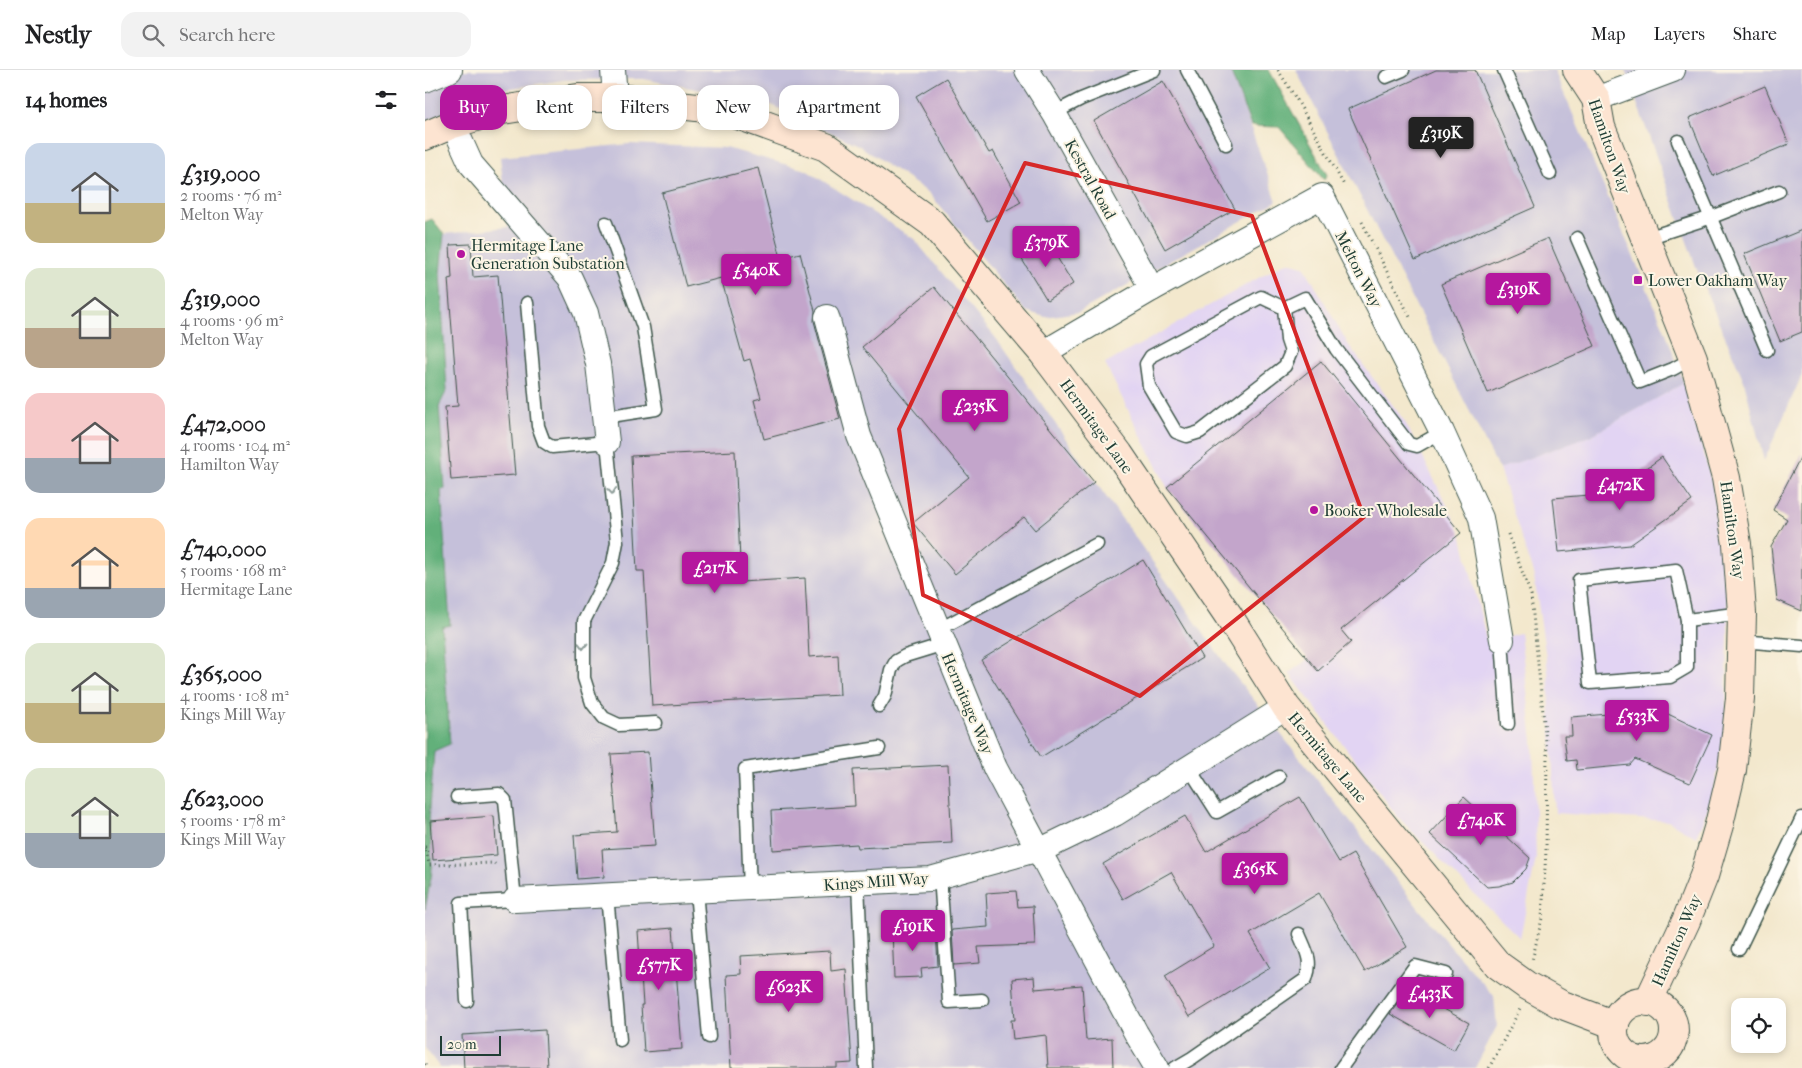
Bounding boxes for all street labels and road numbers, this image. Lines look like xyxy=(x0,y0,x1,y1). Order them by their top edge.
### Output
street label: Hamilton Way xyxy=(1584,96,1635,197)
street label: Kestral Road xyxy=(1061,136,1120,223)
street label: Melton Way xyxy=(1331,228,1386,311)
street label: Hermitage Lane xyxy=(1056,375,1137,477)
street label: Hamilton Way xyxy=(1716,480,1749,581)
street label: Hermitage Way xyxy=(938,650,998,757)
street label: Hermitage Lane xyxy=(1284,708,1371,807)
street label: Kings Mill Way xyxy=(823,868,930,895)
street label: Hamilton Way xyxy=(1648,891,1705,989)

